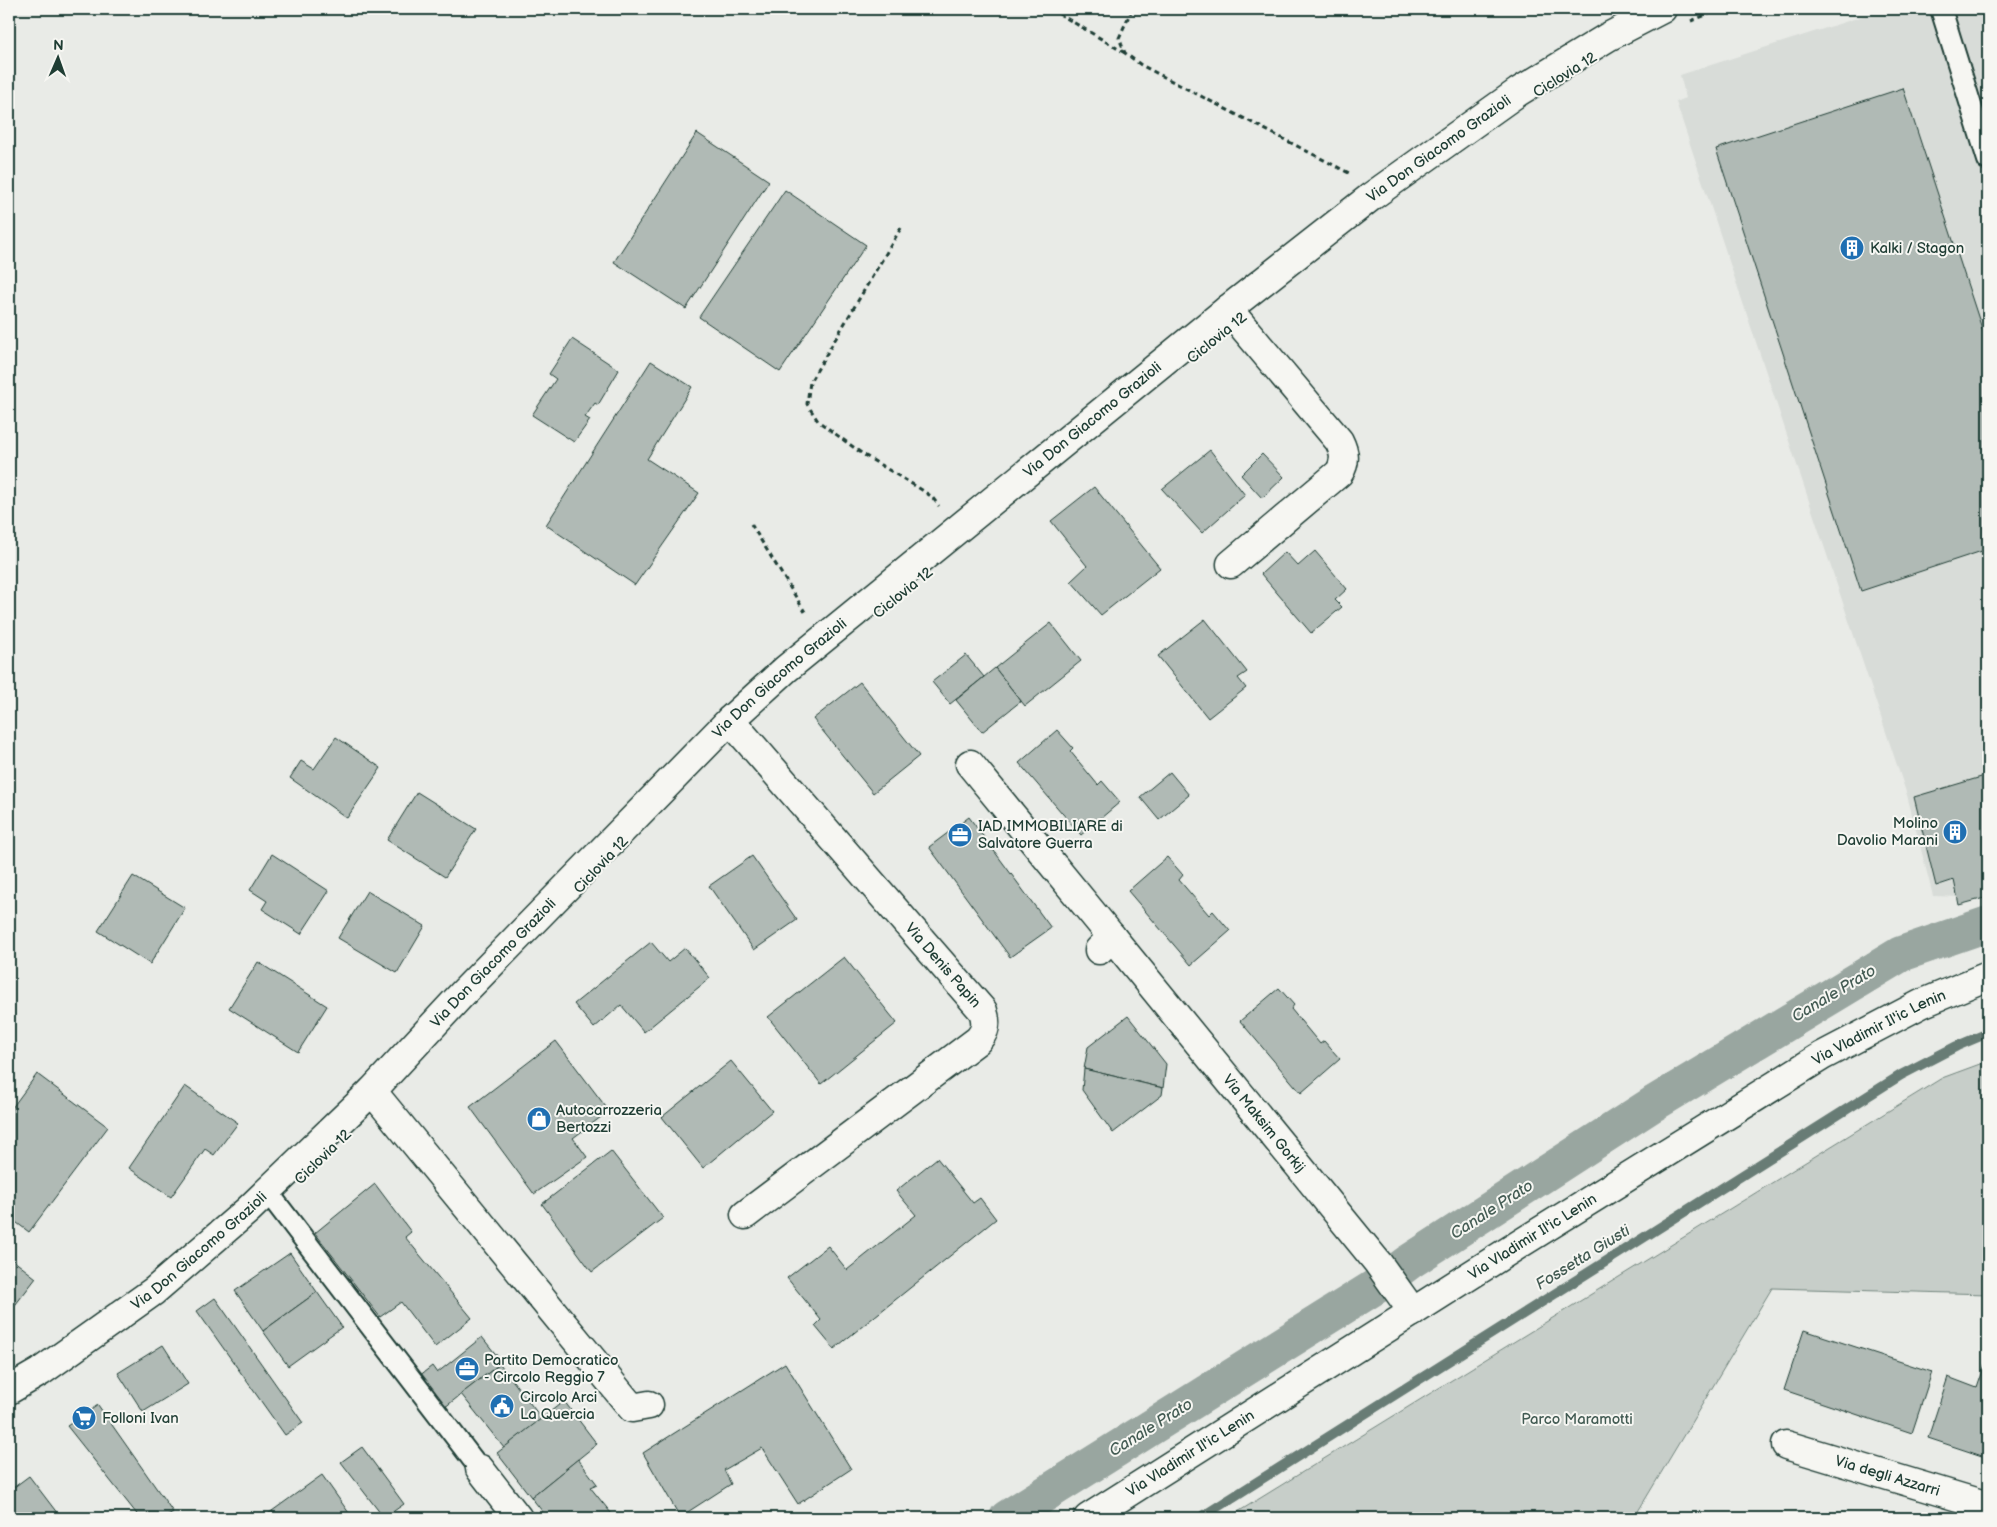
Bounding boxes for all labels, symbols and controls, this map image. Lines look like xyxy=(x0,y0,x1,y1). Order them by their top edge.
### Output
north arrow xyxy=(32,32,82,82)
text: N xyxy=(53,37,64,54)
street label: Ciclovia 12 xyxy=(1530,48,1601,102)
street label: Via Don Giacomo Grazioli xyxy=(1363,91,1515,206)
building icon: Kalki / Stagon xyxy=(1839,235,1865,261)
place label: Kalki / Stagon xyxy=(1870,239,1964,258)
street label: Ciclovia 12 xyxy=(1183,308,1251,368)
street label: Via Don Giacomo Grazioli xyxy=(1019,358,1165,482)
street label: Ciclovia 12 xyxy=(869,563,937,623)
street label: Via Don Giacomo Grazioli xyxy=(708,614,851,742)
place label: Molino Davolio Marani xyxy=(1837,814,1938,850)
place label: IAD IMMOBILIARE di Salvatore Guerra xyxy=(978,817,1123,853)
building icon: Molino Davolio Marani xyxy=(1942,819,1968,845)
office icon: IAD IMMOBILIARE di Salvatore Guerra xyxy=(947,822,973,848)
street label: Ciclovia 12 xyxy=(570,832,633,898)
street label: Via Don Giacomo Grazioli xyxy=(426,894,560,1032)
street label: Via Denis Papin xyxy=(901,919,985,1012)
water label: Canale Prato xyxy=(1789,962,1879,1026)
street label: Via Vladimir Il'ic Lenin xyxy=(1808,985,1949,1070)
street label: Via Maksim Gorkij xyxy=(1218,1070,1310,1176)
place label: Autocarrozzeria Bertozzi xyxy=(556,1101,662,1137)
shop icon: Autocarrozzeria Bertozzi xyxy=(526,1106,552,1132)
street label: Ciclovia 12 xyxy=(291,1125,356,1189)
water label: Canale Prato xyxy=(1447,1176,1537,1244)
street label: Via Don Giacomo Grazioli xyxy=(127,1187,271,1314)
street label: Via Vladimir Il'ic Lenin xyxy=(1465,1189,1600,1284)
water label: Fossetta Giusti xyxy=(1532,1221,1635,1295)
place label: Partito Democratico - Circolo Reggio 7 xyxy=(484,1351,619,1387)
office icon: Partito Democratico - Circolo Reggio 7 xyxy=(454,1356,480,1382)
place label: Circolo Arci La Quercia xyxy=(520,1388,597,1424)
public building icon: Circolo Arci La Quercia xyxy=(489,1393,515,1419)
water label: Canale Prato xyxy=(1106,1395,1196,1461)
supermarket icon: Folloni Ivan xyxy=(71,1405,97,1431)
street label: Via Vladimir Il'ic Lenin xyxy=(1123,1405,1258,1501)
place label: Folloni Ivan xyxy=(102,1409,179,1428)
park label: Parco Maramotti xyxy=(1521,1410,1633,1429)
street label: Via degli Azzarri xyxy=(1833,1451,1942,1500)

